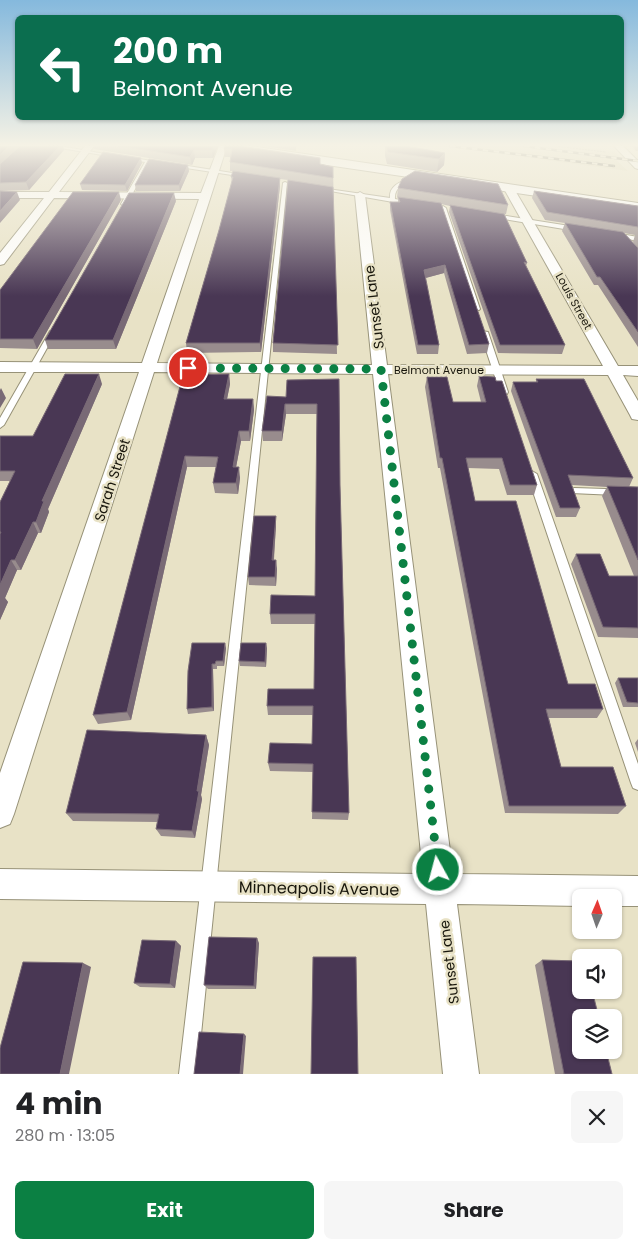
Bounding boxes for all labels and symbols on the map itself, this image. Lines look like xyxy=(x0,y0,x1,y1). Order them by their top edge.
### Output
street label: Sunset Lane xyxy=(359,264,389,350)
street label: Louis Street xyxy=(552,270,596,332)
pin xyxy=(167,347,209,389)
street label: Belmont Avenue xyxy=(394,362,484,378)
street label: Sarah Street xyxy=(89,436,135,524)
position arrow xyxy=(411,843,463,895)
street label: Minneapolis Avenue xyxy=(239,876,400,901)
north arrow xyxy=(572,889,622,939)
street label: Sunset Lane xyxy=(434,919,464,1005)

